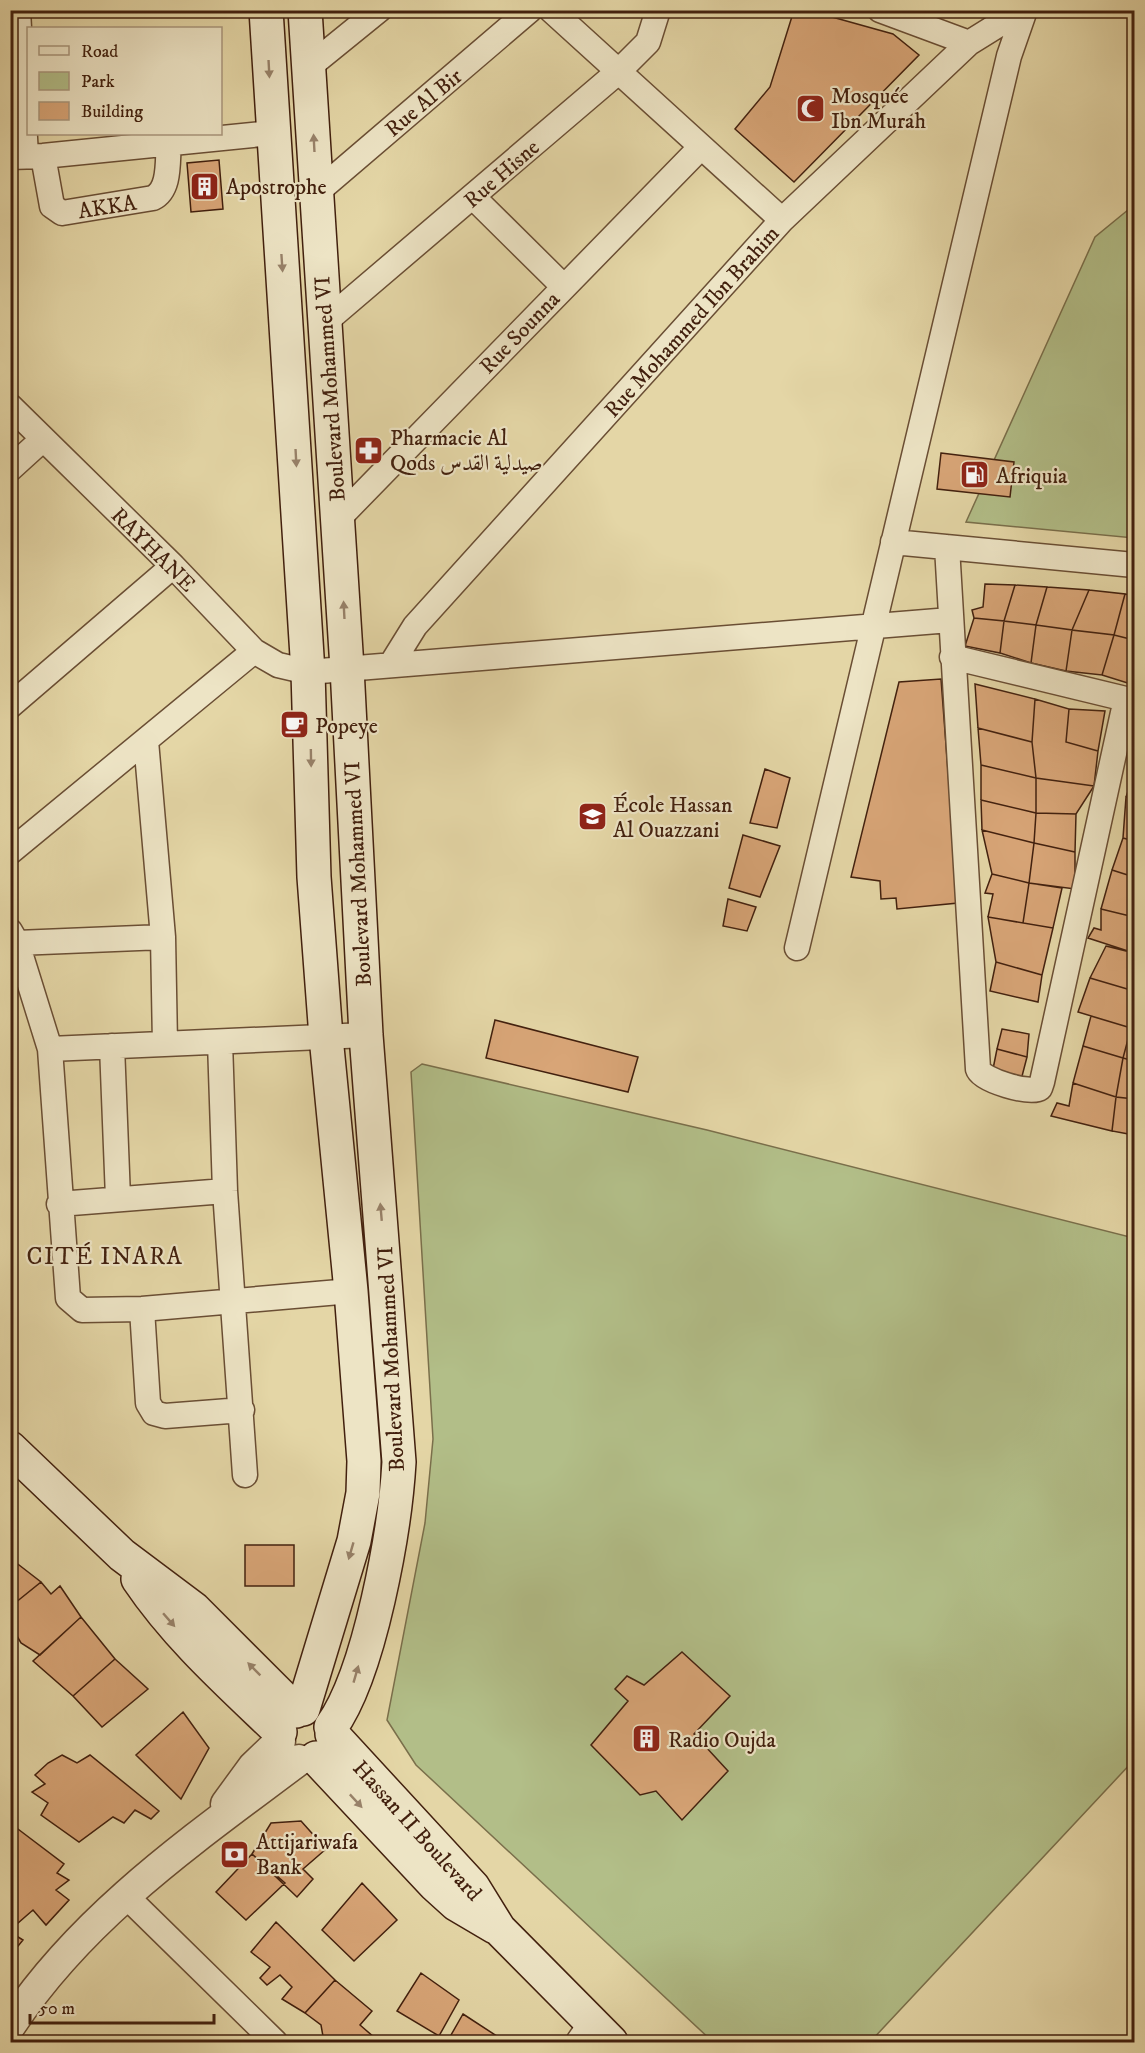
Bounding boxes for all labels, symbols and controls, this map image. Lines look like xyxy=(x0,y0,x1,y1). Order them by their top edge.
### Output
legend xyxy=(27,27,222,135)
text: Road xyxy=(81,41,118,63)
one-way arrow xyxy=(264,59,273,78)
street label: Rue Al Bir xyxy=(380,63,469,143)
text: Park xyxy=(81,71,115,93)
place label: Mosquée Ibn Murah xyxy=(831,83,926,135)
mosque icon: Mosquée Ibn Murah xyxy=(794,92,826,124)
text: Building xyxy=(81,101,143,123)
one-way arrow xyxy=(309,133,318,152)
street label: Rue Hisne xyxy=(459,134,545,214)
building icon: Apostrophe xyxy=(189,170,221,202)
place label: Apostrophe xyxy=(226,174,327,201)
street label: AKKA xyxy=(76,189,139,225)
street label: Rue Mohammed Ibn Brahim xyxy=(599,221,785,423)
one-way arrow xyxy=(277,254,287,273)
street label: Boulevard Mohammed VI xyxy=(309,275,352,502)
street label: Rue Sounna xyxy=(474,286,566,380)
place label: Pharmacie Al Qods صيدلية القدس xyxy=(390,425,543,477)
pharmacy icon: Pharmacie Al Qods صيدلية القدس xyxy=(353,434,385,466)
one-way arrow xyxy=(291,448,300,467)
fuel station icon: Afriquia xyxy=(959,459,991,491)
place label: Afriquia xyxy=(996,463,1068,490)
street label: RAYHANE xyxy=(105,502,201,598)
one-way arrow xyxy=(339,600,348,619)
cafe icon: Popeye xyxy=(278,709,310,741)
place label: Popeye xyxy=(315,713,378,740)
one-way arrow xyxy=(306,748,316,767)
street label: Boulevard Mohammed VI xyxy=(339,760,378,987)
place label: École Hassan Al Ouazzani xyxy=(613,792,733,844)
school or university icon: École Hassan Al Ouazzani xyxy=(576,801,608,833)
one-way arrow xyxy=(376,1202,386,1221)
district label: CITÉ INARA xyxy=(27,1242,183,1272)
street label: Boulevard Mohammed VI xyxy=(372,1245,411,1472)
one-way arrow xyxy=(346,1541,356,1560)
one-way arrow xyxy=(162,1612,175,1627)
one-way arrow xyxy=(248,1663,262,1677)
one-way arrow xyxy=(352,1665,361,1683)
building icon: Radio Oujda xyxy=(631,1723,663,1755)
place label: Radio Oujda xyxy=(668,1727,777,1754)
street label: Hassan II Boulevard xyxy=(347,1755,487,1907)
one-way arrow xyxy=(349,1794,363,1809)
place label: Attijariwafa Bank xyxy=(256,1829,359,1881)
bank icon: Attijariwafa Bank xyxy=(219,1838,251,1870)
scale bar xyxy=(30,1987,214,2025)
text: 50 m xyxy=(39,1998,75,2020)

